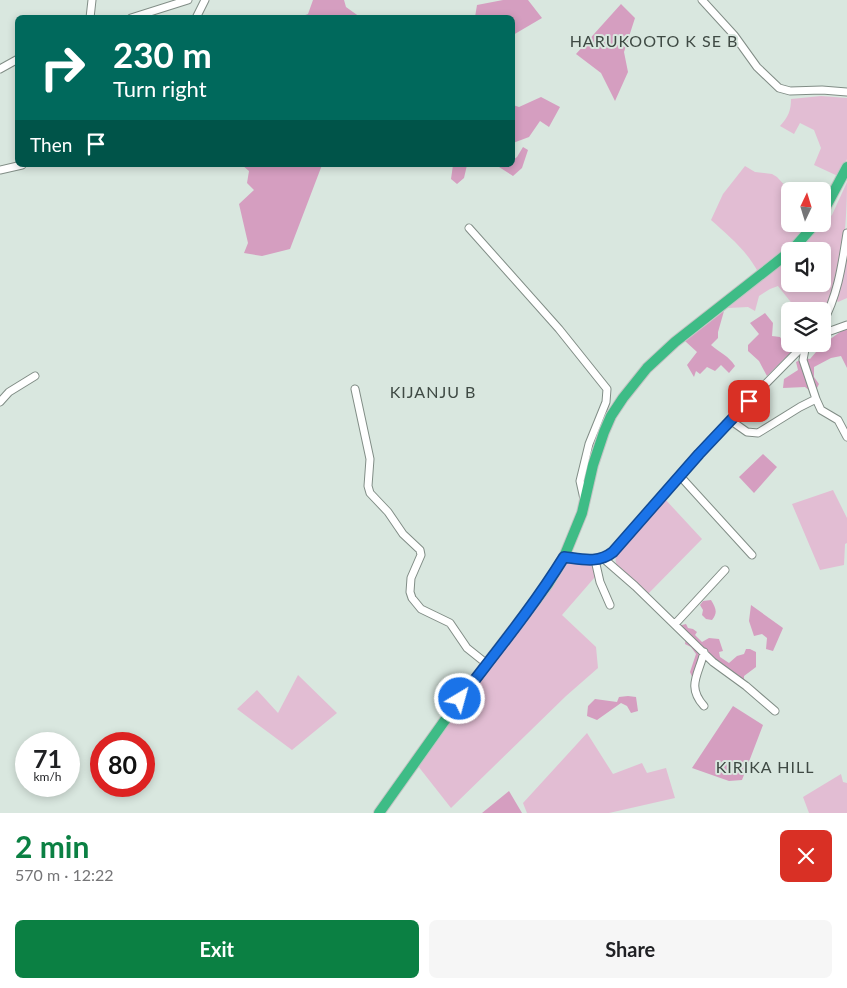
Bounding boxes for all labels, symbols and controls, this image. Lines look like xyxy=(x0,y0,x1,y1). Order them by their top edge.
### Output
district label: HARUKOOTO K SE B xyxy=(570,31,738,50)
text: 230 m xyxy=(113,33,212,75)
icon: right xyxy=(30,35,95,100)
text: Turn right xyxy=(113,75,207,102)
icon: arrive xyxy=(82,130,110,158)
text: Then xyxy=(30,133,72,156)
north arrow xyxy=(781,182,831,232)
map controls xyxy=(781,182,831,352)
button: sound xyxy=(781,242,831,292)
button: layers xyxy=(781,302,831,352)
pin xyxy=(728,380,770,422)
district label: KIJANJU B xyxy=(390,382,476,401)
icon: arrive xyxy=(735,387,763,415)
position arrow xyxy=(433,672,485,724)
speed limit sign: 80 xyxy=(90,732,155,797)
text: 71 xyxy=(33,743,62,773)
district label: KIRIKA HILL xyxy=(716,757,814,776)
text: km/h xyxy=(33,769,62,784)
text: 2 min xyxy=(15,828,89,864)
button: close xyxy=(780,830,832,882)
text: 570 m · 12:22 xyxy=(15,865,114,884)
button: Exit xyxy=(15,920,419,978)
button: Share xyxy=(429,920,832,978)

